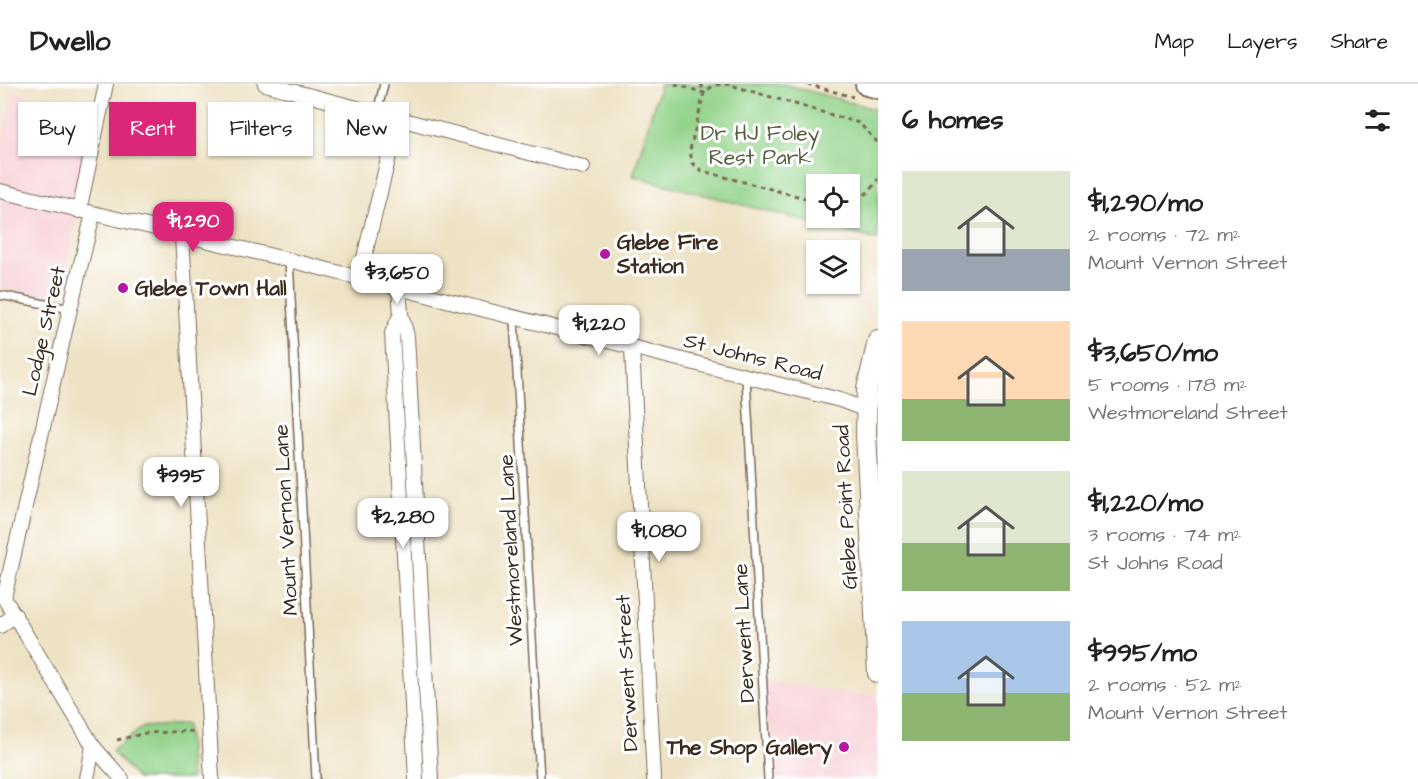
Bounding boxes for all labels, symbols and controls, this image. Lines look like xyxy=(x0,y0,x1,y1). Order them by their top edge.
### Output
text: Dwello xyxy=(30,22,111,61)
text: Map xyxy=(1154,27,1194,56)
text: Layers xyxy=(1227,27,1297,56)
text: Share xyxy=(1330,27,1388,56)
chip: Buy xyxy=(18,102,97,156)
chip: Rent xyxy=(109,102,196,156)
chip: Filters xyxy=(208,102,313,156)
chip: New xyxy=(325,102,409,156)
text: 6 homes xyxy=(902,102,1004,138)
icon: filters xyxy=(1361,104,1394,137)
park label: Dr HJ Foley Rest Park xyxy=(701,119,820,172)
map controls xyxy=(806,174,860,294)
button: locate xyxy=(806,174,860,228)
text: $1,290/mo xyxy=(1088,185,1203,221)
icon: home xyxy=(950,195,1022,267)
pin: $1,290 xyxy=(144,202,242,253)
text: $1,290 xyxy=(167,207,219,235)
text: 2 rooms · 72 m² xyxy=(1088,221,1240,249)
place label: Glebe Fire Station xyxy=(616,228,719,281)
button: layers xyxy=(806,240,860,294)
marker: Glebe Fire Station xyxy=(598,247,612,261)
text: Mount Vernon Street xyxy=(1088,249,1287,277)
pin: $3,650 xyxy=(348,254,446,305)
text: $3,650 xyxy=(365,259,429,287)
street label: Lodge Street xyxy=(15,263,75,399)
place label: Glebe Town Hall xyxy=(135,274,287,303)
marker: Glebe Town Hall xyxy=(116,281,130,295)
pin: $1,220 xyxy=(550,305,648,356)
text: $1,220 xyxy=(573,310,625,338)
street label: St Johns Road xyxy=(681,326,825,388)
text: $3,650/mo xyxy=(1088,335,1218,371)
icon: home xyxy=(950,345,1022,417)
text: 5 rooms · 178 m² xyxy=(1088,371,1247,399)
text: Westmoreland Street xyxy=(1088,399,1288,427)
street label: Mount Vernon Lane xyxy=(267,424,305,616)
street label: Glebe Point Road xyxy=(827,424,865,590)
street label: Westmoreland Lane xyxy=(491,453,531,647)
pin: $995 xyxy=(145,457,217,508)
text: $995 xyxy=(157,462,205,490)
text: $1,220/mo xyxy=(1088,485,1203,521)
icon: home xyxy=(950,495,1022,567)
pin: $2,280 xyxy=(354,498,452,549)
text: $2,280 xyxy=(371,503,435,531)
pin: $1,080 xyxy=(610,512,708,563)
text: $1,080 xyxy=(631,517,687,545)
text: 3 rooms · 74 m² xyxy=(1088,521,1241,549)
text: St Johns Road xyxy=(1088,549,1223,577)
street label: Derwent Lane xyxy=(726,563,762,703)
street label: Derwent Street xyxy=(608,593,646,752)
text: $995/mo xyxy=(1088,635,1197,671)
icon: home xyxy=(950,645,1022,717)
text: 2 rooms · 52 m² xyxy=(1088,671,1242,699)
text: Mount Vernon Street xyxy=(1088,699,1287,727)
place label: The Shop Gallery xyxy=(666,733,832,765)
marker: The Shop Gallery xyxy=(837,740,851,754)

